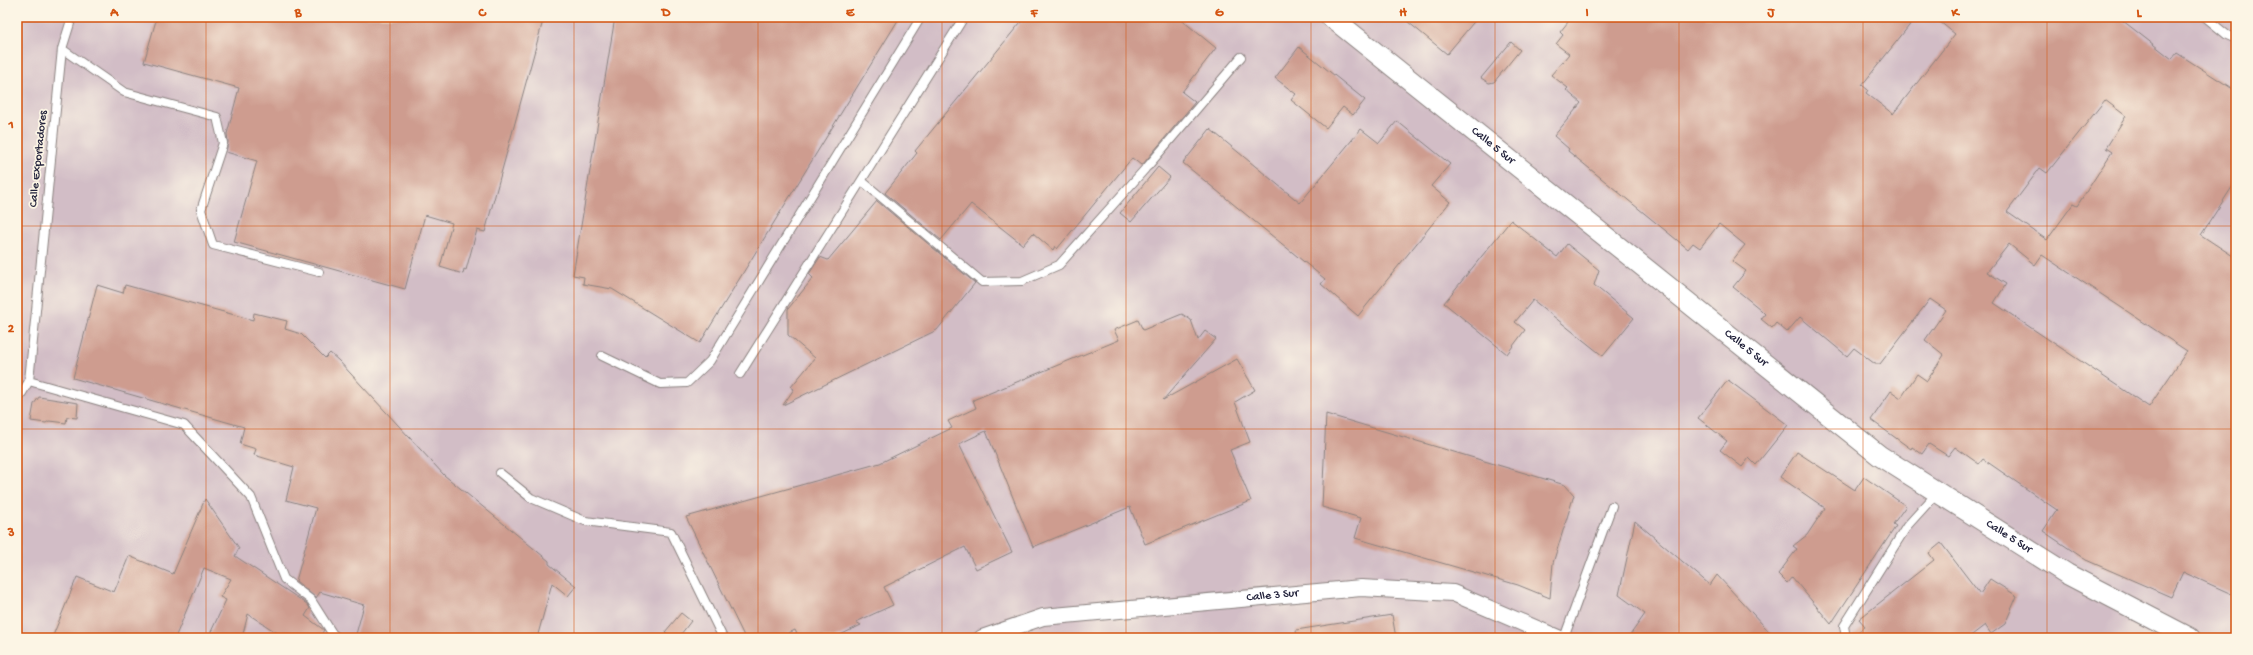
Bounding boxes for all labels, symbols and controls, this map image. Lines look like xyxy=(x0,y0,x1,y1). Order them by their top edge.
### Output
text: A xyxy=(109,6,119,21)
text: B xyxy=(294,6,303,21)
text: C xyxy=(477,6,487,21)
text: D xyxy=(661,6,671,21)
text: E xyxy=(846,6,855,21)
text: F xyxy=(1030,6,1039,21)
text: G xyxy=(1215,6,1224,21)
text: H xyxy=(1399,6,1407,21)
text: I xyxy=(1585,6,1589,21)
text: J xyxy=(1767,6,1776,21)
text: K xyxy=(1950,6,1960,21)
text: L xyxy=(2137,6,2143,21)
street label: Calle Exportadores xyxy=(27,109,51,208)
text: 1 xyxy=(7,118,14,133)
street label: Calle 5 Sur xyxy=(1468,125,1519,169)
text: 2 xyxy=(8,322,15,337)
street label: Calle 5 Sur xyxy=(1721,327,1772,371)
street label: Calle 5 Sur xyxy=(1983,517,2036,558)
text: 3 xyxy=(7,526,15,541)
street label: Calle 3 Sur xyxy=(1246,587,1301,605)

